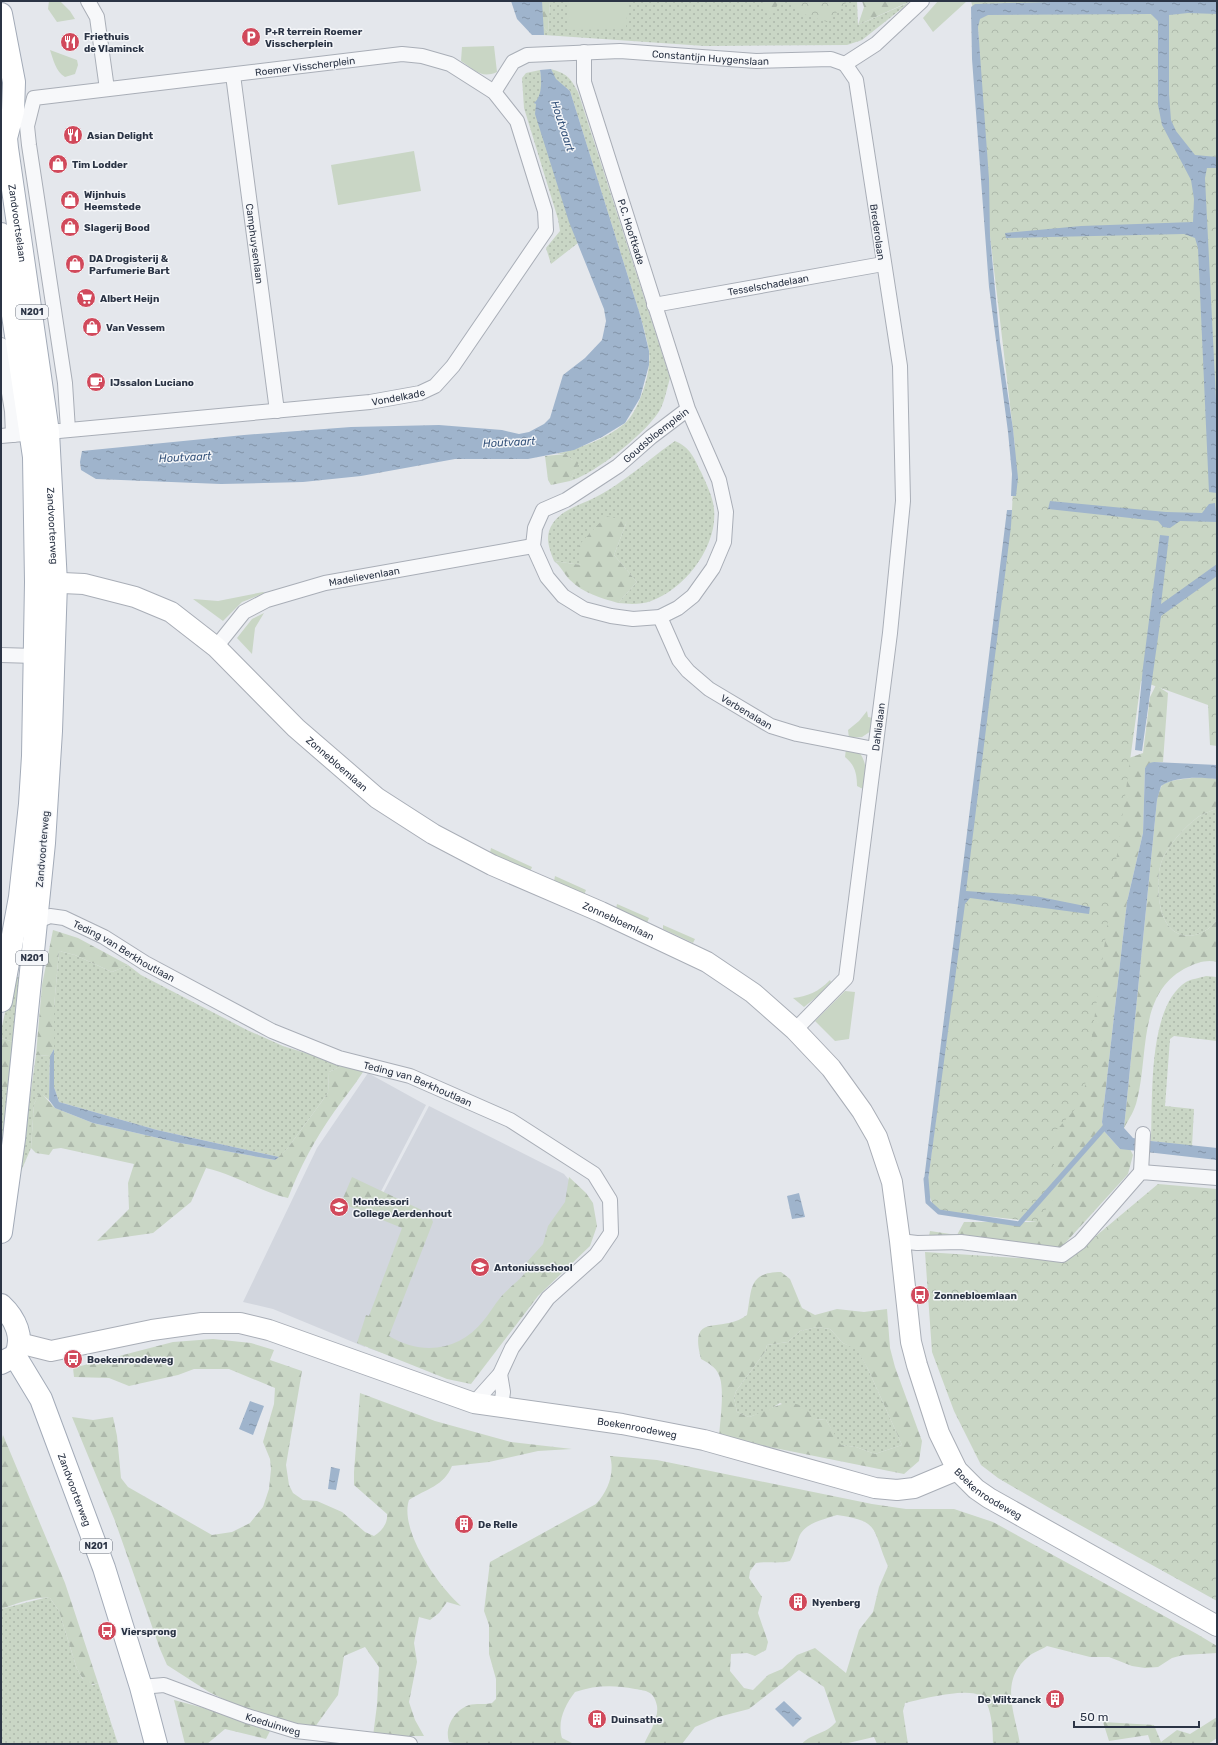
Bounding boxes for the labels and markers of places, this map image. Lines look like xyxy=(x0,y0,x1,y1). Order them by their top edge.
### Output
parking icon: P+R terrein Roemer Visscherplein xyxy=(240,26,262,48)
place label: P+R terrein Roemer Visscherplein xyxy=(265,26,363,50)
restaurant icon: Friethuis de Vlaminck xyxy=(59,31,81,53)
place label: Friethuis de Vlaminck xyxy=(84,31,144,55)
restaurant icon: Asian Delight xyxy=(62,124,84,146)
place label: Asian Delight xyxy=(87,130,154,142)
shop icon: Tim Lodder xyxy=(47,153,69,175)
place label: Tim Lodder xyxy=(72,159,128,171)
shop icon: Wijnhuis Heemstede xyxy=(59,189,81,211)
place label: Wijnhuis Heemstede xyxy=(84,189,141,213)
shop icon: Slagerij Bood xyxy=(59,216,81,238)
place label: Slagerij Bood xyxy=(84,222,150,234)
shop icon: DA Drogisterij & Parfumerie Bart xyxy=(64,253,86,275)
place label: DA Drogisterij & Parfumerie Bart xyxy=(89,253,170,277)
supermarket icon: Albert Heijn xyxy=(75,287,97,309)
place label: Albert Heijn xyxy=(100,293,159,305)
shop icon: Van Vessem xyxy=(81,316,103,338)
place label: Van Vessem xyxy=(106,322,165,334)
cafe icon: IJssalon Luciano xyxy=(85,371,107,393)
place label: IJssalon Luciano xyxy=(110,377,194,389)
school or university icon: Montessori College Aerdenhout xyxy=(328,1196,350,1218)
place label: Montessori College Aerdenhout xyxy=(353,1196,452,1220)
school or university icon: Antoniusschool xyxy=(469,1256,491,1278)
place label: Antoniusschool xyxy=(494,1262,573,1274)
bus stop icon: Zonnebloemlaan xyxy=(909,1284,931,1306)
place label: Zonnebloemlaan xyxy=(934,1290,1017,1302)
bus stop icon: Boekenroodeweg xyxy=(62,1348,84,1370)
place label: Boekenroodeweg xyxy=(87,1354,173,1366)
building icon: De Relle xyxy=(453,1513,475,1535)
place label: De Relle xyxy=(478,1519,518,1531)
building icon: Nyenberg xyxy=(787,1591,809,1613)
place label: Nyenberg xyxy=(812,1597,860,1609)
bus stop icon: Viersprong xyxy=(96,1620,118,1642)
place label: Viersprong xyxy=(121,1626,176,1638)
building icon: De Wiltzanck xyxy=(1044,1688,1066,1710)
place label: De Wiltzanck xyxy=(978,1694,1041,1706)
building icon: Duinsathe xyxy=(586,1708,608,1730)
place label: Duinsathe xyxy=(611,1714,662,1726)

